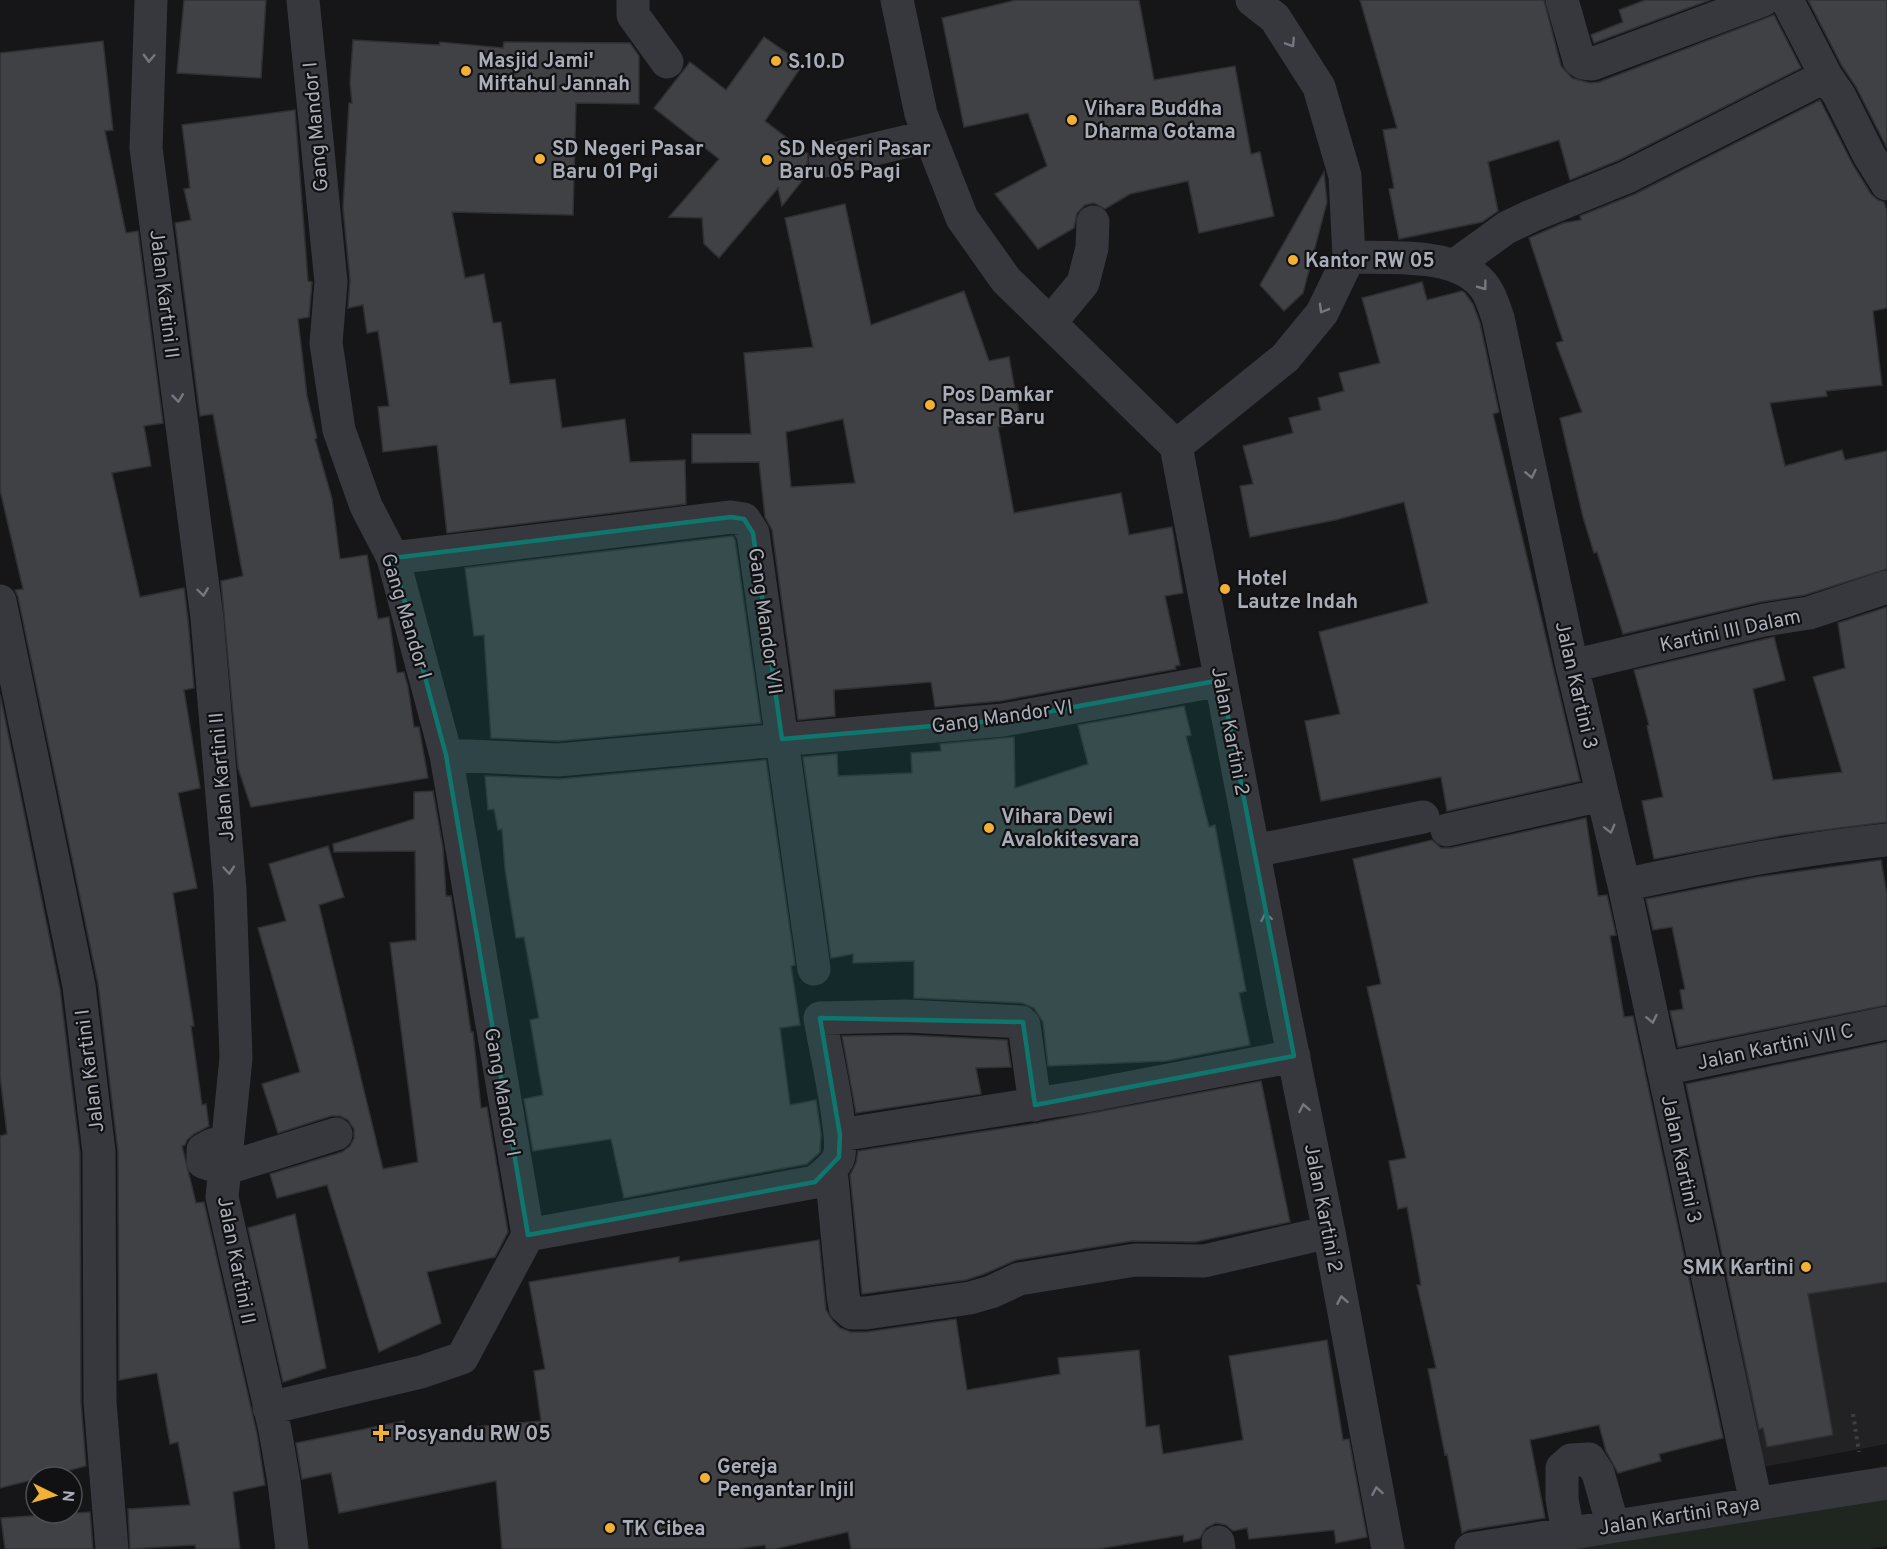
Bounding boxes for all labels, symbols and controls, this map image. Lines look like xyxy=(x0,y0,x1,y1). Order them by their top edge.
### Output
one-way arrow xyxy=(1284,36,1295,47)
place label: Masjid Jami' Miftahul Jannah xyxy=(478,49,630,98)
place label: S.10.D xyxy=(788,50,845,76)
one-way arrow xyxy=(143,54,155,63)
marker: S.10.D xyxy=(769,54,783,68)
street label: Gang Mandor I xyxy=(298,61,336,193)
marker: Masjid Jami' Miftahul Jannah xyxy=(459,64,473,78)
place label: Vihara Buddha Dharma Gotama xyxy=(1084,97,1236,146)
marker: Vihara Buddha Dharma Gotama xyxy=(1065,113,1079,127)
place label: SD Negeri Pasar Baru 01 Pgi xyxy=(552,137,704,186)
place label: SD Negeri Pasar Baru 05 Pagi xyxy=(779,137,931,186)
marker: SD Negeri Pasar Baru 01 Pgi xyxy=(533,152,547,166)
marker: SD Negeri Pasar Baru 05 Pagi xyxy=(760,153,774,167)
street label: Jalan Kartini II xyxy=(142,228,184,360)
place label: Kantor RW 05 xyxy=(1305,249,1435,275)
marker: Kantor RW 05 xyxy=(1286,253,1300,267)
one-way arrow xyxy=(1476,280,1487,291)
one-way arrow xyxy=(1319,303,1330,313)
place label: Pos Damkar Pasar Baru xyxy=(942,383,1054,432)
one-way arrow xyxy=(172,394,184,403)
marker: Pos Damkar Pasar Baru xyxy=(923,398,937,412)
one-way arrow xyxy=(1524,469,1537,479)
street label: Gang Mandor VII xyxy=(741,546,787,696)
street label: Gang Mandor I xyxy=(374,550,437,683)
place label: Hotel Lautze Indah xyxy=(1237,567,1358,616)
marker: Hotel Lautze Indah xyxy=(1218,582,1232,596)
one-way arrow xyxy=(197,587,209,596)
street label: Kartini III Dalam xyxy=(1658,604,1803,660)
street label: Jalan Kartini 3 xyxy=(1548,619,1602,752)
street label: Jalan Kartini 2 xyxy=(1204,665,1254,798)
street label: Gang Mandor VI xyxy=(930,695,1075,741)
street label: Jalan Kartini II xyxy=(204,711,242,843)
place label: Vihara Dewi Avalokitesvara xyxy=(1001,805,1139,854)
marker: Vihara Dewi Avalokitesvara xyxy=(982,821,996,835)
one-way arrow xyxy=(1603,823,1616,833)
one-way arrow xyxy=(222,865,235,874)
one-way arrow xyxy=(1260,912,1273,922)
street label: Jalan Kartini I xyxy=(71,1008,111,1134)
one-way arrow xyxy=(1645,1014,1658,1024)
street label: Jalan Kartini VII C xyxy=(1695,1019,1856,1077)
street label: Gang Mandor I xyxy=(477,1026,525,1159)
street label: Jalan Kartini 3 xyxy=(1654,1093,1706,1226)
one-way arrow xyxy=(1299,1104,1312,1114)
street label: Jalan Kartini 2 xyxy=(1297,1142,1347,1275)
street label: Jalan Kartini II xyxy=(210,1194,260,1327)
place label: SMK Kartini xyxy=(1683,1256,1794,1282)
marker: SMK Kartini xyxy=(1799,1260,1813,1274)
one-way arrow xyxy=(1336,1295,1349,1305)
place label: Posyandu RW 05 xyxy=(394,1422,551,1448)
marker: Posyandu RW 05 xyxy=(372,1424,390,1442)
place label: Gereja Pengantar Injil xyxy=(717,1455,854,1504)
north arrow xyxy=(24,1465,84,1525)
marker: Gereja Pengantar Injil xyxy=(698,1471,712,1485)
one-way arrow xyxy=(1371,1487,1384,1497)
text: N xyxy=(56,1490,77,1503)
street label: Jalan Kartini Raya xyxy=(1597,1491,1762,1543)
place label: TK Cibea xyxy=(622,1517,705,1543)
marker: TK Cibea xyxy=(603,1521,617,1535)

